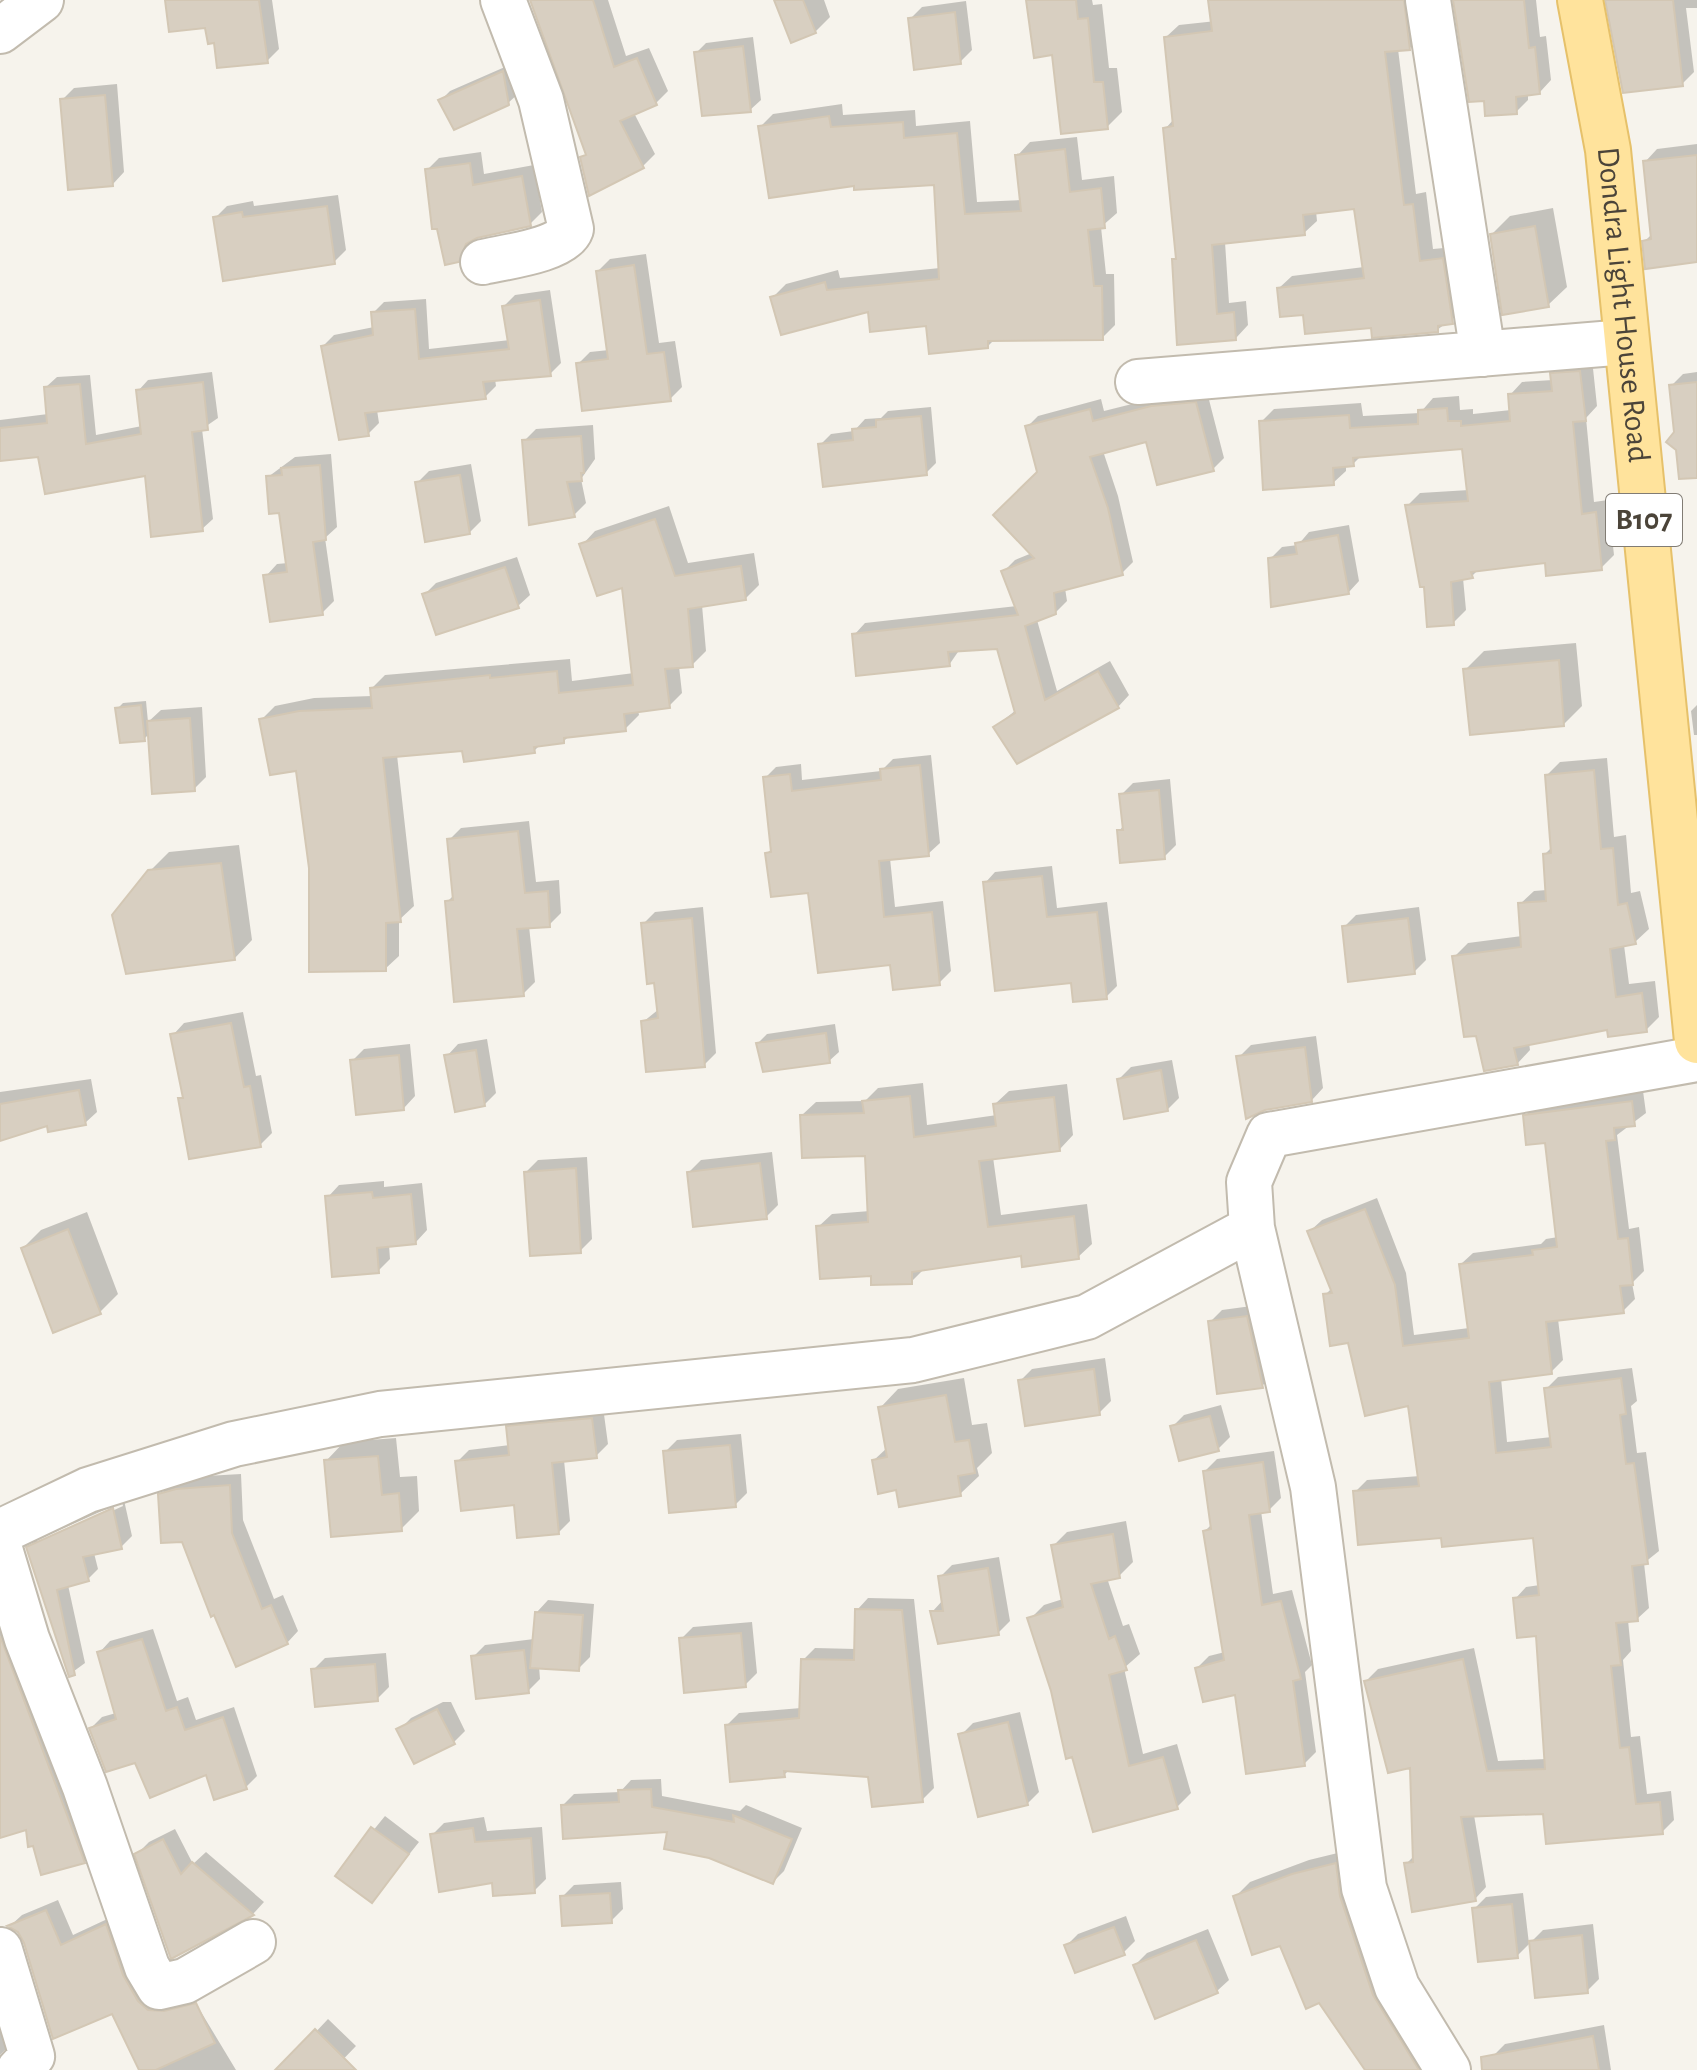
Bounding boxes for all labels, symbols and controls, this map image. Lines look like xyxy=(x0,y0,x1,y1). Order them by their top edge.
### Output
street label: Dondra Light House Road xyxy=(1592,145,1655,464)
road number: B107 xyxy=(1606,494,1682,546)

